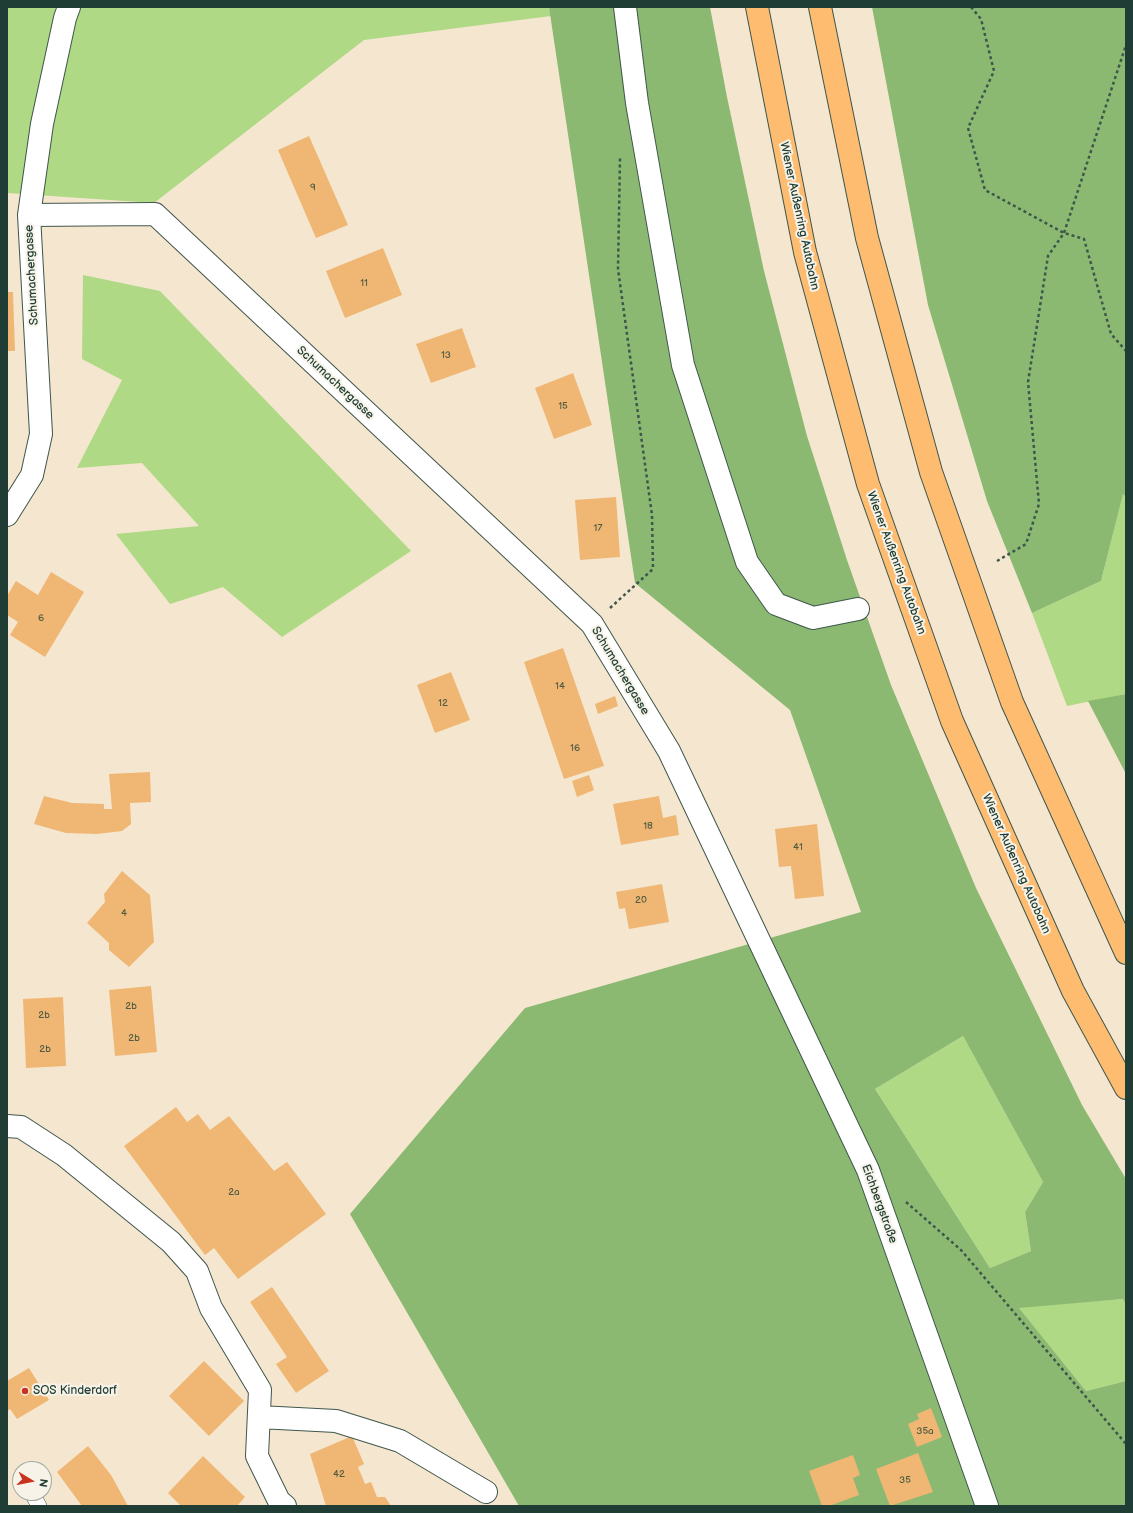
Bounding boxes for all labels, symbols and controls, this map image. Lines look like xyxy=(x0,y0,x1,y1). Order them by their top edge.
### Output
street label: Wiener Außenring Autobahn xyxy=(776,141,822,291)
house number: 9 xyxy=(310,181,316,193)
street label: Schumachergasse xyxy=(22,224,42,326)
house number: 11 xyxy=(360,277,368,289)
street label: Schumachergasse xyxy=(293,343,377,423)
house number: 13 xyxy=(441,349,451,361)
house number: 15 xyxy=(558,400,568,412)
street label: Wiener Außenring Autobahn xyxy=(863,489,929,637)
house number: 17 xyxy=(594,522,602,534)
house number: 6 xyxy=(38,612,44,624)
street label: Schumachergasse xyxy=(588,624,652,718)
house number: 14 xyxy=(555,680,565,692)
house number: 12 xyxy=(438,697,448,709)
house number: 16 xyxy=(570,742,580,754)
street label: Wiener Außenring Autobahn xyxy=(979,792,1053,936)
house number: 18 xyxy=(643,820,653,832)
house number: 41 xyxy=(793,841,803,853)
house number: 20 xyxy=(635,894,647,906)
house number: 4 xyxy=(121,907,127,919)
house number: 2b xyxy=(125,1000,137,1012)
house number: 2b xyxy=(38,1009,50,1021)
house number: 2b xyxy=(128,1032,140,1044)
house number: 2b xyxy=(39,1043,51,1055)
street label: Eichbergstraße xyxy=(858,1163,900,1245)
house number: 2a xyxy=(228,1186,240,1198)
place label: SOS Kinderdorf xyxy=(33,1384,117,1398)
marker: SOS Kinderdorf xyxy=(20,1386,30,1396)
house number: 35a xyxy=(916,1425,934,1437)
north arrow xyxy=(12,1461,52,1501)
house number: 42 xyxy=(333,1468,345,1480)
house number: 35 xyxy=(899,1474,911,1486)
text: N xyxy=(36,1478,50,1488)

